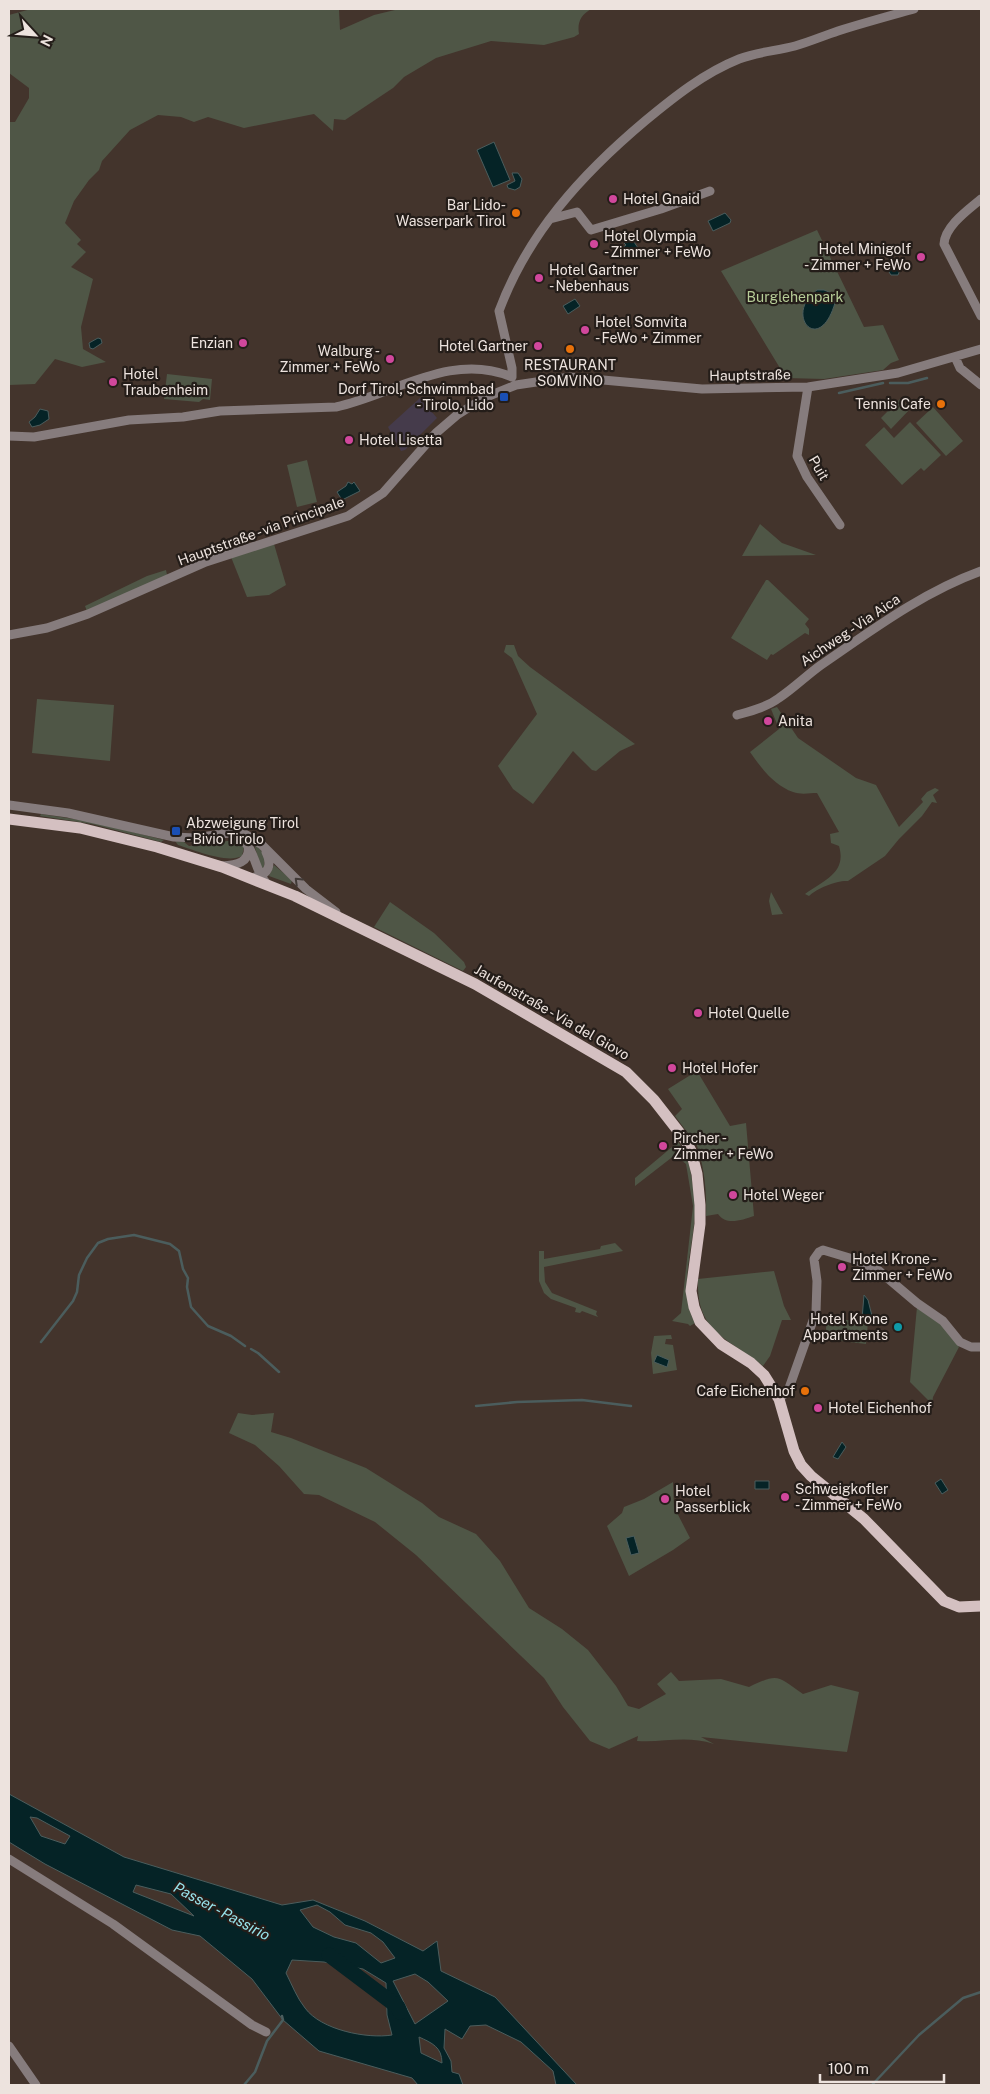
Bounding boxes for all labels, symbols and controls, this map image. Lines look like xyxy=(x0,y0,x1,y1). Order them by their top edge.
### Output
north arrow xyxy=(10,10,60,60)
text: N xyxy=(37,32,56,49)
place label: Hotel Gnaid xyxy=(623,191,700,207)
marker: Hotel Gnaid xyxy=(607,193,619,205)
place label: Bar Lido- Wasserpark Tirol xyxy=(396,197,506,229)
marker: Bar Lido- Wasserpark Tirol xyxy=(510,207,522,219)
place label: Hotel Olympia - Zimmer + FeWo xyxy=(604,228,711,260)
marker: Hotel Olympia - Zimmer + FeWo xyxy=(588,238,600,250)
place label: Hotel Minigolf - Zimmer + FeWo xyxy=(804,241,911,273)
marker: Hotel Minigolf - Zimmer + FeWo xyxy=(915,251,927,263)
place label: Hotel Gartner - Nebenhaus xyxy=(549,262,638,294)
marker: Hotel Gartner - Nebenhaus xyxy=(533,272,545,284)
park label: Burglehenpark xyxy=(747,289,844,305)
place label: Hotel Somvita - FeWo + Zimmer xyxy=(595,314,702,346)
marker: Hotel Somvita - FeWo + Zimmer xyxy=(579,324,591,336)
place label: Enzian xyxy=(190,335,233,351)
marker: Enzian xyxy=(237,337,249,349)
place label: Hotel Gartner xyxy=(439,338,528,354)
marker: Hotel Gartner xyxy=(532,340,544,352)
place label: Walburg - Zimmer + FeWo xyxy=(280,343,380,375)
marker: RESTAURANT SOMVINO xyxy=(564,343,576,355)
marker: Walburg - Zimmer + FeWo xyxy=(384,353,396,365)
place label: RESTAURANT SOMVINO xyxy=(524,357,616,389)
place label: Hotel Traubenheim xyxy=(123,366,208,398)
street label: Hauptstraße xyxy=(709,366,791,384)
marker: Hotel Traubenheim xyxy=(107,376,119,388)
place label: Dorf Tirol, Schwimmbad - Tirolo, Lido xyxy=(338,381,494,413)
marker: Dorf Tirol, Schwimmbad - Tirolo, Lido xyxy=(498,391,510,403)
place label: Tennis Cafe xyxy=(855,396,931,412)
marker: Tennis Cafe xyxy=(935,398,947,410)
place label: Hotel Lisetta xyxy=(359,432,442,448)
marker: Hotel Lisetta xyxy=(343,434,355,446)
street label: Puit xyxy=(806,453,832,483)
street label: Hauptstraße - via Principale xyxy=(175,493,347,569)
street label: Aichweg - Via Aica xyxy=(797,591,903,669)
place label: Anita xyxy=(778,713,813,729)
marker: Anita xyxy=(762,715,774,727)
place label: Abzweigung Tirol - Bivio Tirolo xyxy=(186,815,299,847)
marker: Abzweigung Tirol - Bivio Tirolo xyxy=(170,825,182,837)
one-way arrow xyxy=(295,878,304,887)
street label: Jaufenstraße - Via del Giovo xyxy=(472,961,632,1063)
place label: Hotel Quelle xyxy=(708,1005,789,1021)
marker: Hotel Quelle xyxy=(692,1007,704,1019)
place label: Hotel Hofer xyxy=(682,1060,758,1076)
marker: Hotel Hofer xyxy=(666,1062,678,1074)
place label: Pircher - Zimmer + FeWo xyxy=(673,1130,774,1162)
marker: Pircher - Zimmer + FeWo xyxy=(657,1140,669,1152)
place label: Hotel Weger xyxy=(743,1187,824,1203)
marker: Hotel Weger xyxy=(727,1189,739,1201)
place label: Hotel Krone - Zimmer + FeWo xyxy=(852,1251,953,1283)
marker: Hotel Krone - Zimmer + FeWo xyxy=(836,1261,848,1273)
place label: Hotel Krone Appartments xyxy=(803,1311,888,1343)
marker: Hotel Krone Appartments xyxy=(892,1321,904,1333)
place label: Cafe Eichenhof xyxy=(696,1383,795,1399)
marker: Cafe Eichenhof xyxy=(799,1385,811,1397)
place label: Hotel Eichenhof xyxy=(828,1400,932,1416)
marker: Hotel Eichenhof xyxy=(812,1402,824,1414)
place label: Schweigkofler - Zimmer + FeWo xyxy=(795,1481,902,1513)
place label: Hotel Passerblick xyxy=(675,1483,751,1515)
marker: Schweigkofler - Zimmer + FeWo xyxy=(779,1491,791,1503)
marker: Hotel Passerblick xyxy=(659,1493,671,1505)
water label: Passer - Passirio xyxy=(171,1878,273,1944)
scale bar xyxy=(820,2052,944,2084)
text: 100 m xyxy=(828,2060,869,2077)

